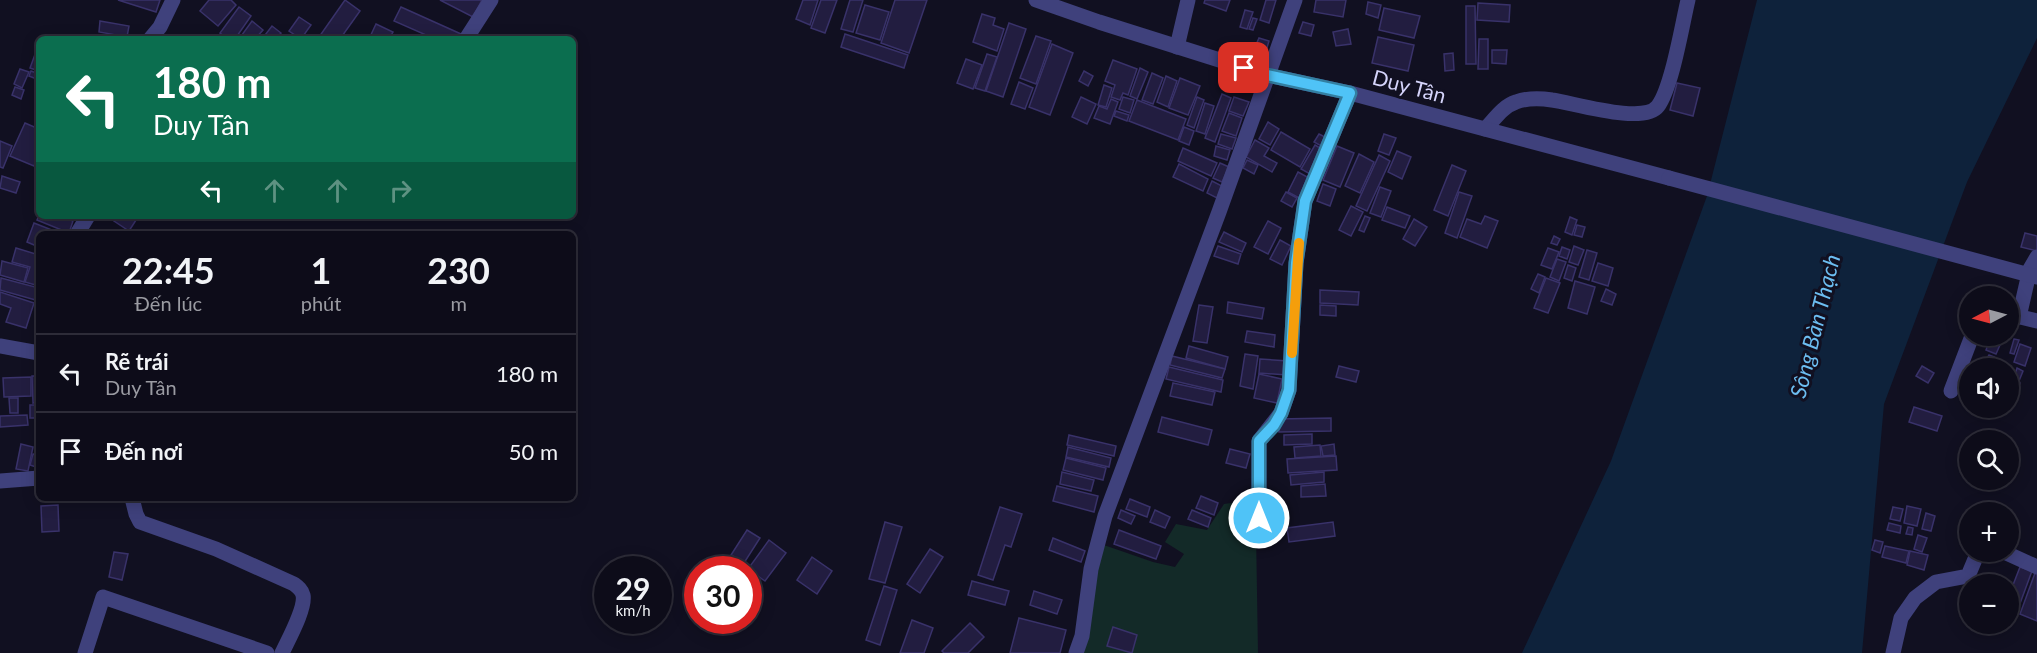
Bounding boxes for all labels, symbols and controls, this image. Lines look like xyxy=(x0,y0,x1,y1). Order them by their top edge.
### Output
pin xyxy=(1218,42,1269,93)
icon: arrive xyxy=(1227,51,1260,84)
text: 180 m xyxy=(153,57,271,107)
icon: left xyxy=(54,60,132,138)
street label: Duy Tân xyxy=(1370,64,1449,107)
text: Duy Tân xyxy=(153,108,250,141)
icon: left xyxy=(195,174,228,207)
icon: ahead xyxy=(258,174,291,207)
icon: ahead xyxy=(321,174,354,207)
icon: right xyxy=(384,174,417,207)
text: 22:45 xyxy=(122,248,215,292)
text: 1 xyxy=(311,248,332,292)
text: 230 xyxy=(427,248,490,292)
water label: Sông Bàn Thạch xyxy=(1784,251,1845,400)
north arrow xyxy=(1959,286,2019,346)
map controls xyxy=(1959,286,2019,634)
text: Đến lúc xyxy=(135,291,202,315)
text: phút xyxy=(301,291,341,315)
text: m xyxy=(450,291,467,315)
text: Rẽ trái xyxy=(105,348,169,375)
icon: left xyxy=(54,357,87,390)
button: sound xyxy=(1959,358,2019,418)
text: 180 m xyxy=(496,360,558,387)
text: Duy Tân xyxy=(105,375,177,399)
button: search xyxy=(1959,430,2019,490)
icon: arrive xyxy=(54,435,87,468)
text: Đến nơi xyxy=(105,438,183,465)
text: 50 m xyxy=(509,438,558,465)
position arrow xyxy=(1227,486,1291,550)
button: + xyxy=(1959,502,2019,562)
speed limit sign: 30 xyxy=(684,556,762,634)
text: 29 xyxy=(616,570,650,606)
button: − xyxy=(1959,574,2019,634)
text: km/h xyxy=(615,601,651,619)

